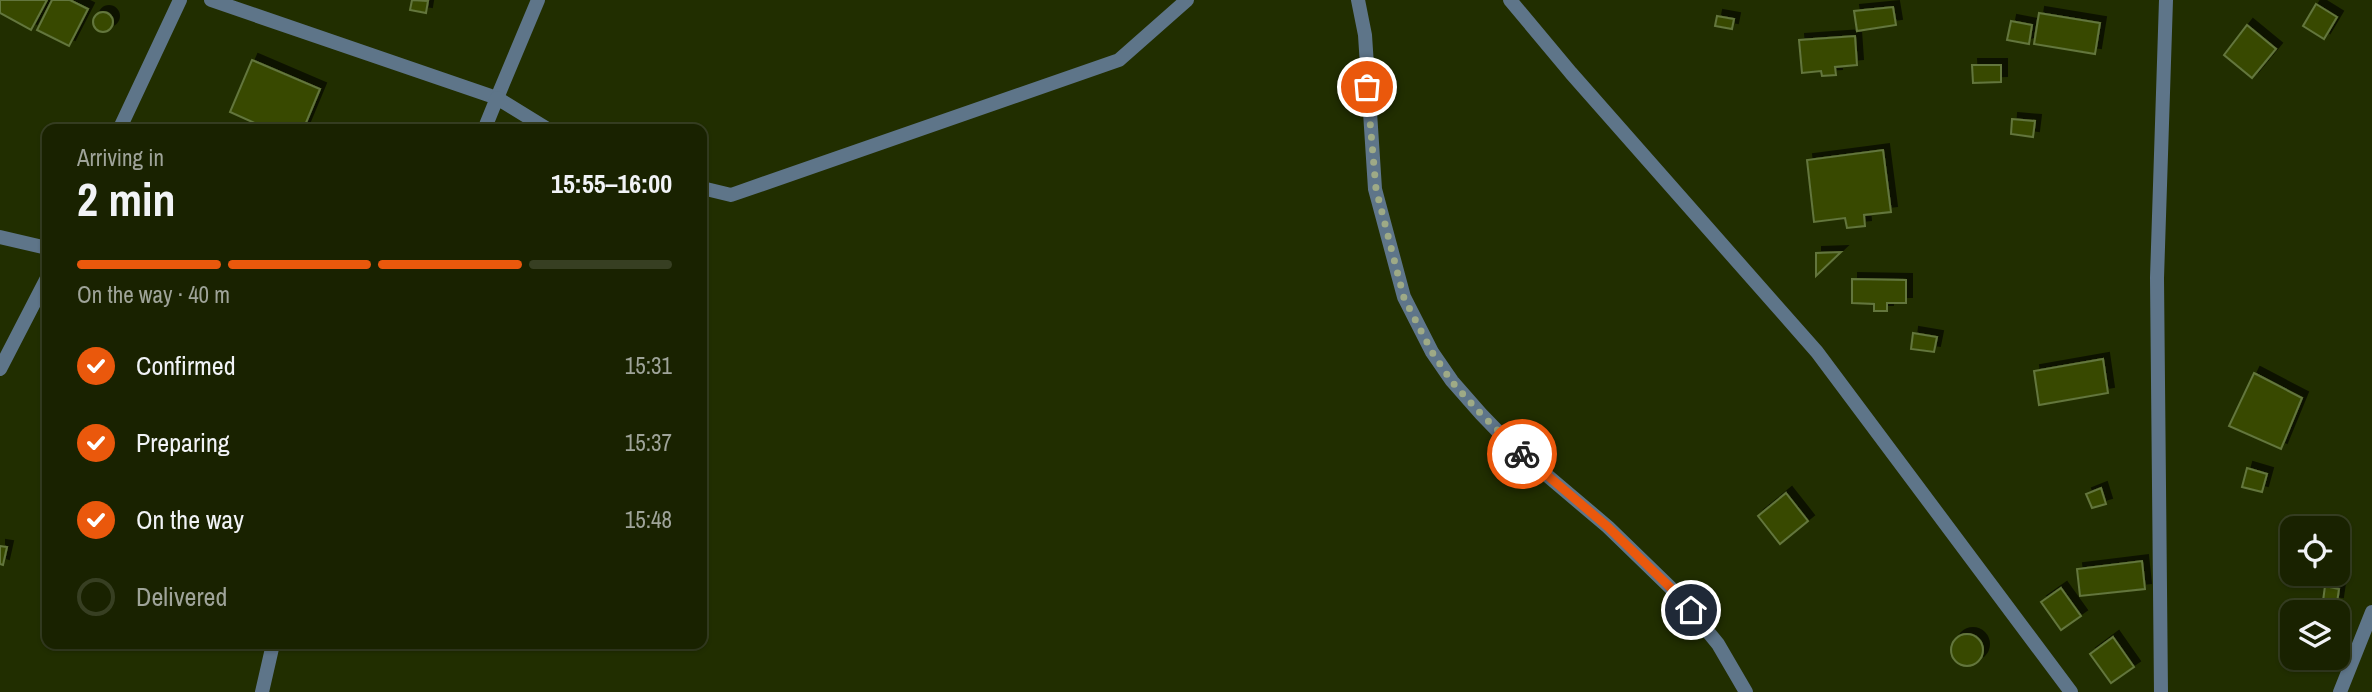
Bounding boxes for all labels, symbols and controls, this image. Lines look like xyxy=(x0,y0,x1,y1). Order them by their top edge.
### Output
pin xyxy=(1337,57,1397,117)
icon: bag xyxy=(1348,68,1386,106)
text: Arriving in xyxy=(77,142,164,173)
text: 15:55–16:00 xyxy=(551,166,672,201)
text: 2 min xyxy=(77,168,176,230)
text: On the way · 40 m xyxy=(77,279,230,310)
icon: check xyxy=(77,347,115,385)
text: Confirmed xyxy=(136,348,236,383)
text: 15:31 xyxy=(625,350,672,381)
courier xyxy=(1487,419,1557,489)
icon: check xyxy=(77,424,115,462)
text: Preparing xyxy=(136,425,230,460)
text: 15:37 xyxy=(625,427,672,458)
icon: bike xyxy=(1503,435,1541,473)
icon: check xyxy=(77,501,115,539)
text: On the way xyxy=(136,502,244,537)
text: 15:48 xyxy=(625,504,672,535)
map controls xyxy=(2280,516,2350,670)
button: locate xyxy=(2280,516,2350,586)
text: Delivered xyxy=(136,579,227,614)
pin xyxy=(1661,580,1721,640)
icon: home xyxy=(1672,591,1710,629)
button: layers xyxy=(2280,600,2350,670)

